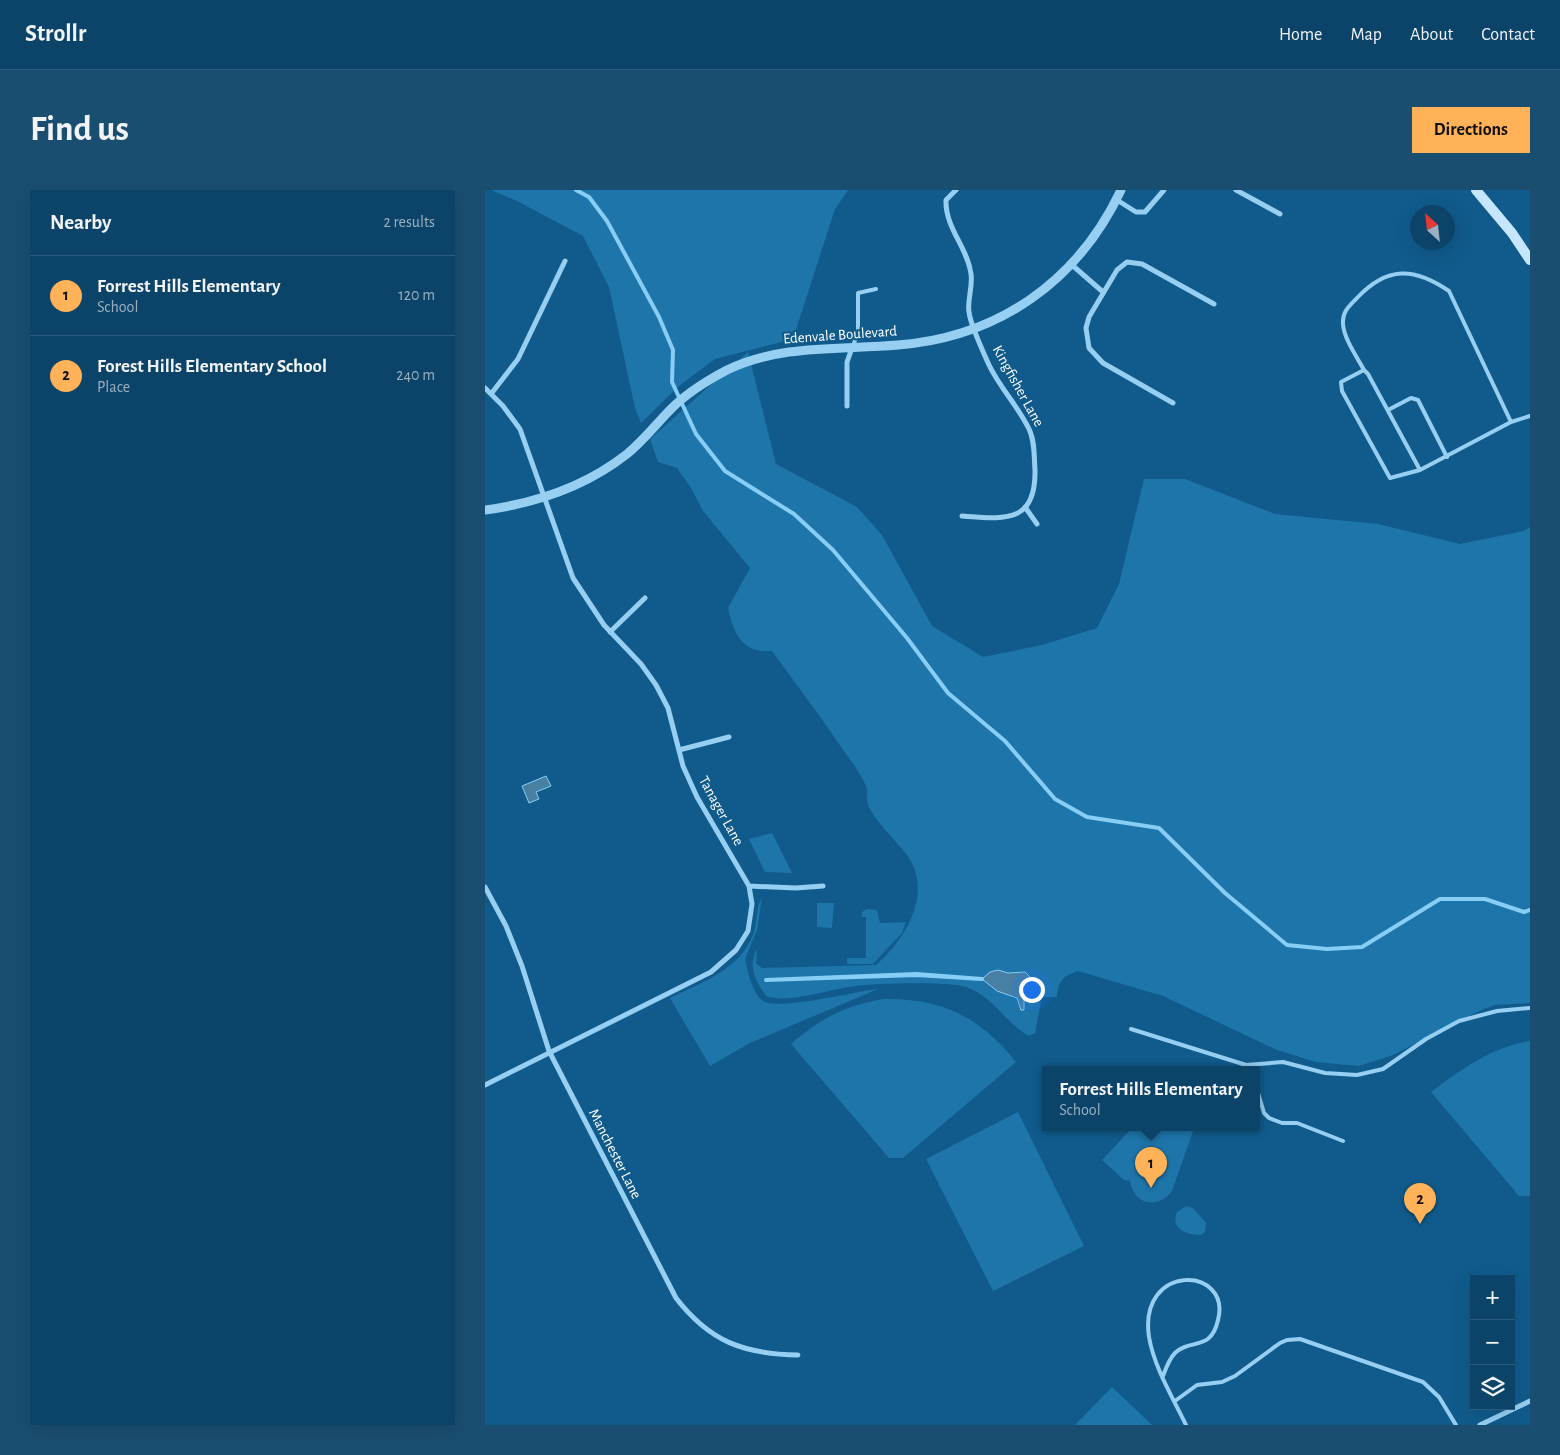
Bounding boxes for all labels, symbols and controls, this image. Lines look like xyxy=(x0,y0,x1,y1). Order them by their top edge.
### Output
text: Strollr xyxy=(25,22,86,46)
text: Home xyxy=(1279,26,1322,44)
text: Map xyxy=(1350,26,1382,44)
text: About xyxy=(1410,26,1453,44)
text: Contact xyxy=(1481,26,1535,44)
button: Directions xyxy=(1412,107,1530,153)
text: Find us xyxy=(30,112,129,147)
north arrow xyxy=(1410,205,1455,250)
text: Nearby xyxy=(50,212,111,233)
text: 2 results xyxy=(383,214,435,230)
text: Forrest Hills Elementary xyxy=(97,277,280,296)
text: 1 xyxy=(63,287,69,303)
text: 120 m xyxy=(398,287,435,303)
text: School xyxy=(97,299,138,315)
street label: Edenvale Boulevard xyxy=(783,324,898,346)
street label: Kingfisher Lane xyxy=(990,343,1047,429)
text: Forest Hills Elementary School xyxy=(97,357,327,376)
text: 2 xyxy=(62,367,70,383)
text: 240 m xyxy=(396,367,435,383)
text: Place xyxy=(97,379,130,395)
street label: Tanager Lane xyxy=(696,774,746,848)
your location xyxy=(1019,977,1045,1003)
popup xyxy=(1042,1066,1260,1131)
text: Forrest Hills Elementary xyxy=(1059,1080,1243,1099)
text: School xyxy=(1059,1102,1101,1118)
street label: Manchester Lane xyxy=(586,1107,644,1201)
pin: 1 xyxy=(1135,1147,1167,1188)
pin: 2 xyxy=(1404,1183,1436,1224)
map controls xyxy=(1470,1275,1515,1410)
button: + xyxy=(1470,1275,1515,1320)
button: − xyxy=(1470,1320,1515,1365)
button: layers xyxy=(1470,1365,1515,1410)

